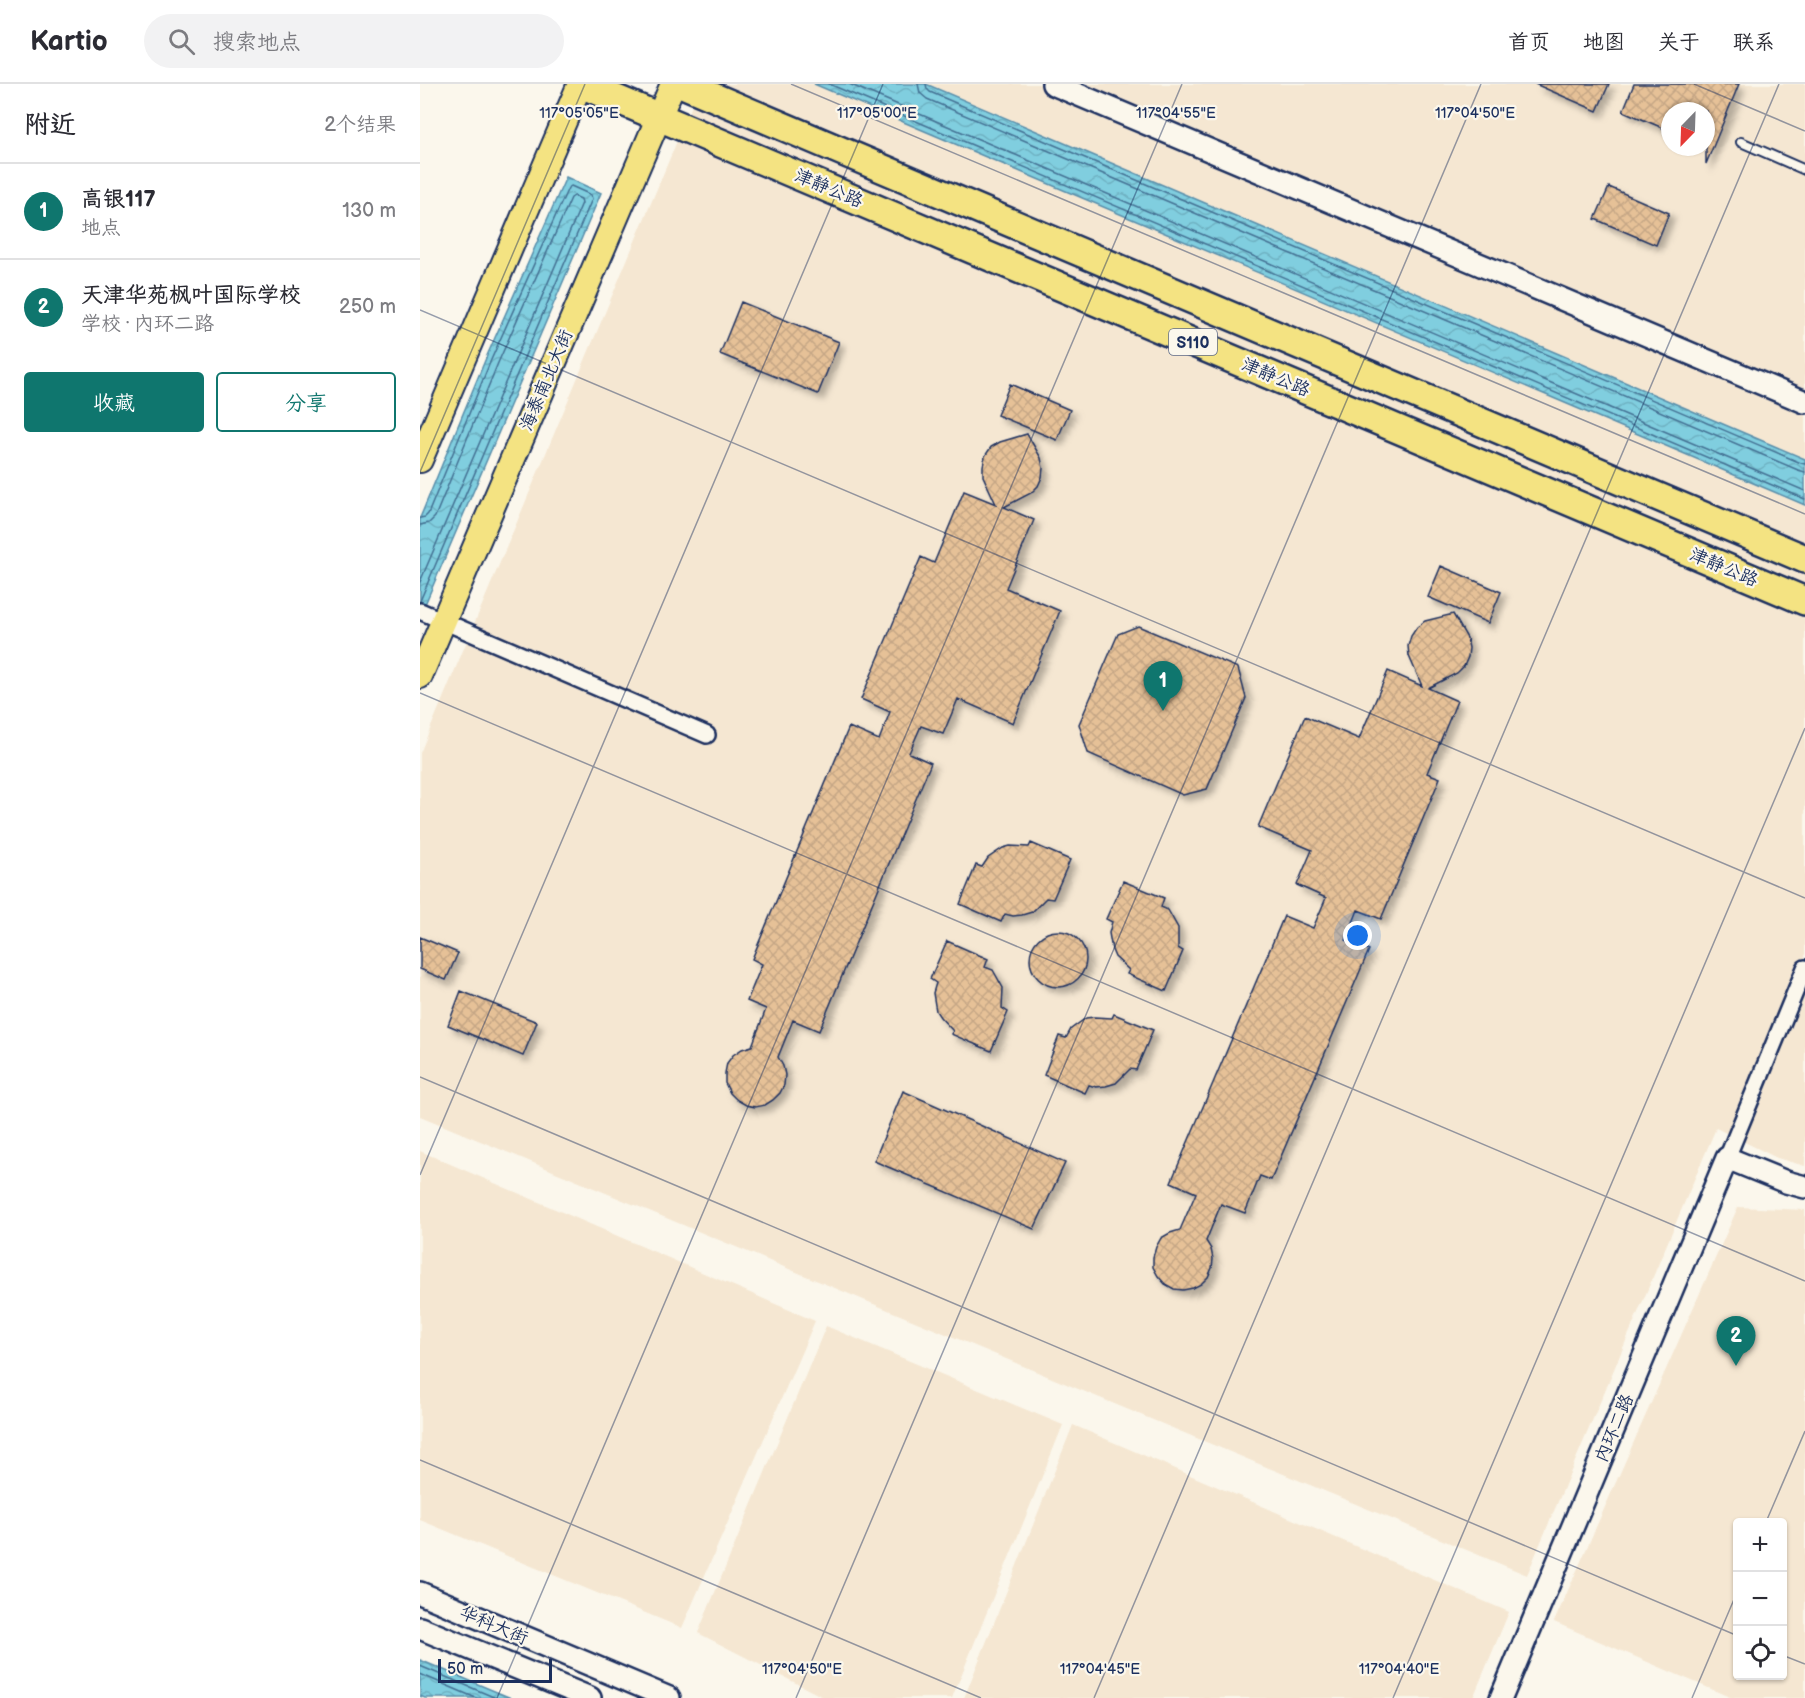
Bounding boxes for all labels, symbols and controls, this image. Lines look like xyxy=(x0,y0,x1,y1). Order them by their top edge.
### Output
search box xyxy=(144,14,564,68)
text: Kartio xyxy=(30,25,108,58)
icon: search xyxy=(165,25,198,58)
text: 搜索地点 xyxy=(213,29,301,56)
text: 首页 xyxy=(1508,30,1550,55)
text: 地图 xyxy=(1583,30,1625,55)
text: 关于 xyxy=(1658,30,1700,55)
text: 联系 xyxy=(1733,30,1775,55)
north arrow xyxy=(1661,102,1715,156)
text: 117°05'05"E xyxy=(539,104,619,123)
text: 117°05'00"E xyxy=(837,104,917,123)
text: 117°04'55"E xyxy=(1136,104,1216,123)
text: 117°04'50"E xyxy=(1435,104,1515,123)
text: 附近 xyxy=(24,110,76,141)
text: 2个结果 xyxy=(324,113,396,137)
street label: 津静公路 xyxy=(792,165,866,212)
text: 高银117 xyxy=(81,186,156,213)
text: 1 xyxy=(39,199,48,223)
text: 130 m xyxy=(342,199,396,223)
text: 地点 xyxy=(81,216,121,240)
text: 天津华苑枫叶国际学校 xyxy=(81,282,301,309)
text: 2 xyxy=(38,295,49,319)
text: 250 m xyxy=(339,295,396,319)
text: 学校 · 内环二路 xyxy=(81,312,214,336)
street label: 海泰南北大街 xyxy=(516,326,577,434)
road number: S110 xyxy=(1169,329,1217,355)
street label: 津静公路 xyxy=(1239,354,1313,401)
button: 收藏 xyxy=(24,372,204,432)
button: 分享 xyxy=(216,372,396,432)
street label: 津静公路 xyxy=(1687,544,1761,591)
pin: 1 xyxy=(1144,662,1182,711)
your location xyxy=(1343,921,1372,950)
pin: 2 xyxy=(1716,1316,1756,1366)
street label: 内环二路 xyxy=(1591,1391,1638,1465)
map controls xyxy=(1733,1518,1787,1680)
button: + xyxy=(1733,1518,1787,1572)
button: − xyxy=(1733,1572,1787,1626)
street label: 华科大街 xyxy=(457,1602,531,1649)
button: locate xyxy=(1733,1626,1787,1680)
scale bar xyxy=(438,1656,552,1684)
text: 50 m xyxy=(447,1660,483,1679)
text: 117°04'50"E xyxy=(762,1660,842,1679)
text: 117°04'45"E xyxy=(1060,1660,1140,1679)
text: 117°04'40"E xyxy=(1359,1660,1439,1679)

